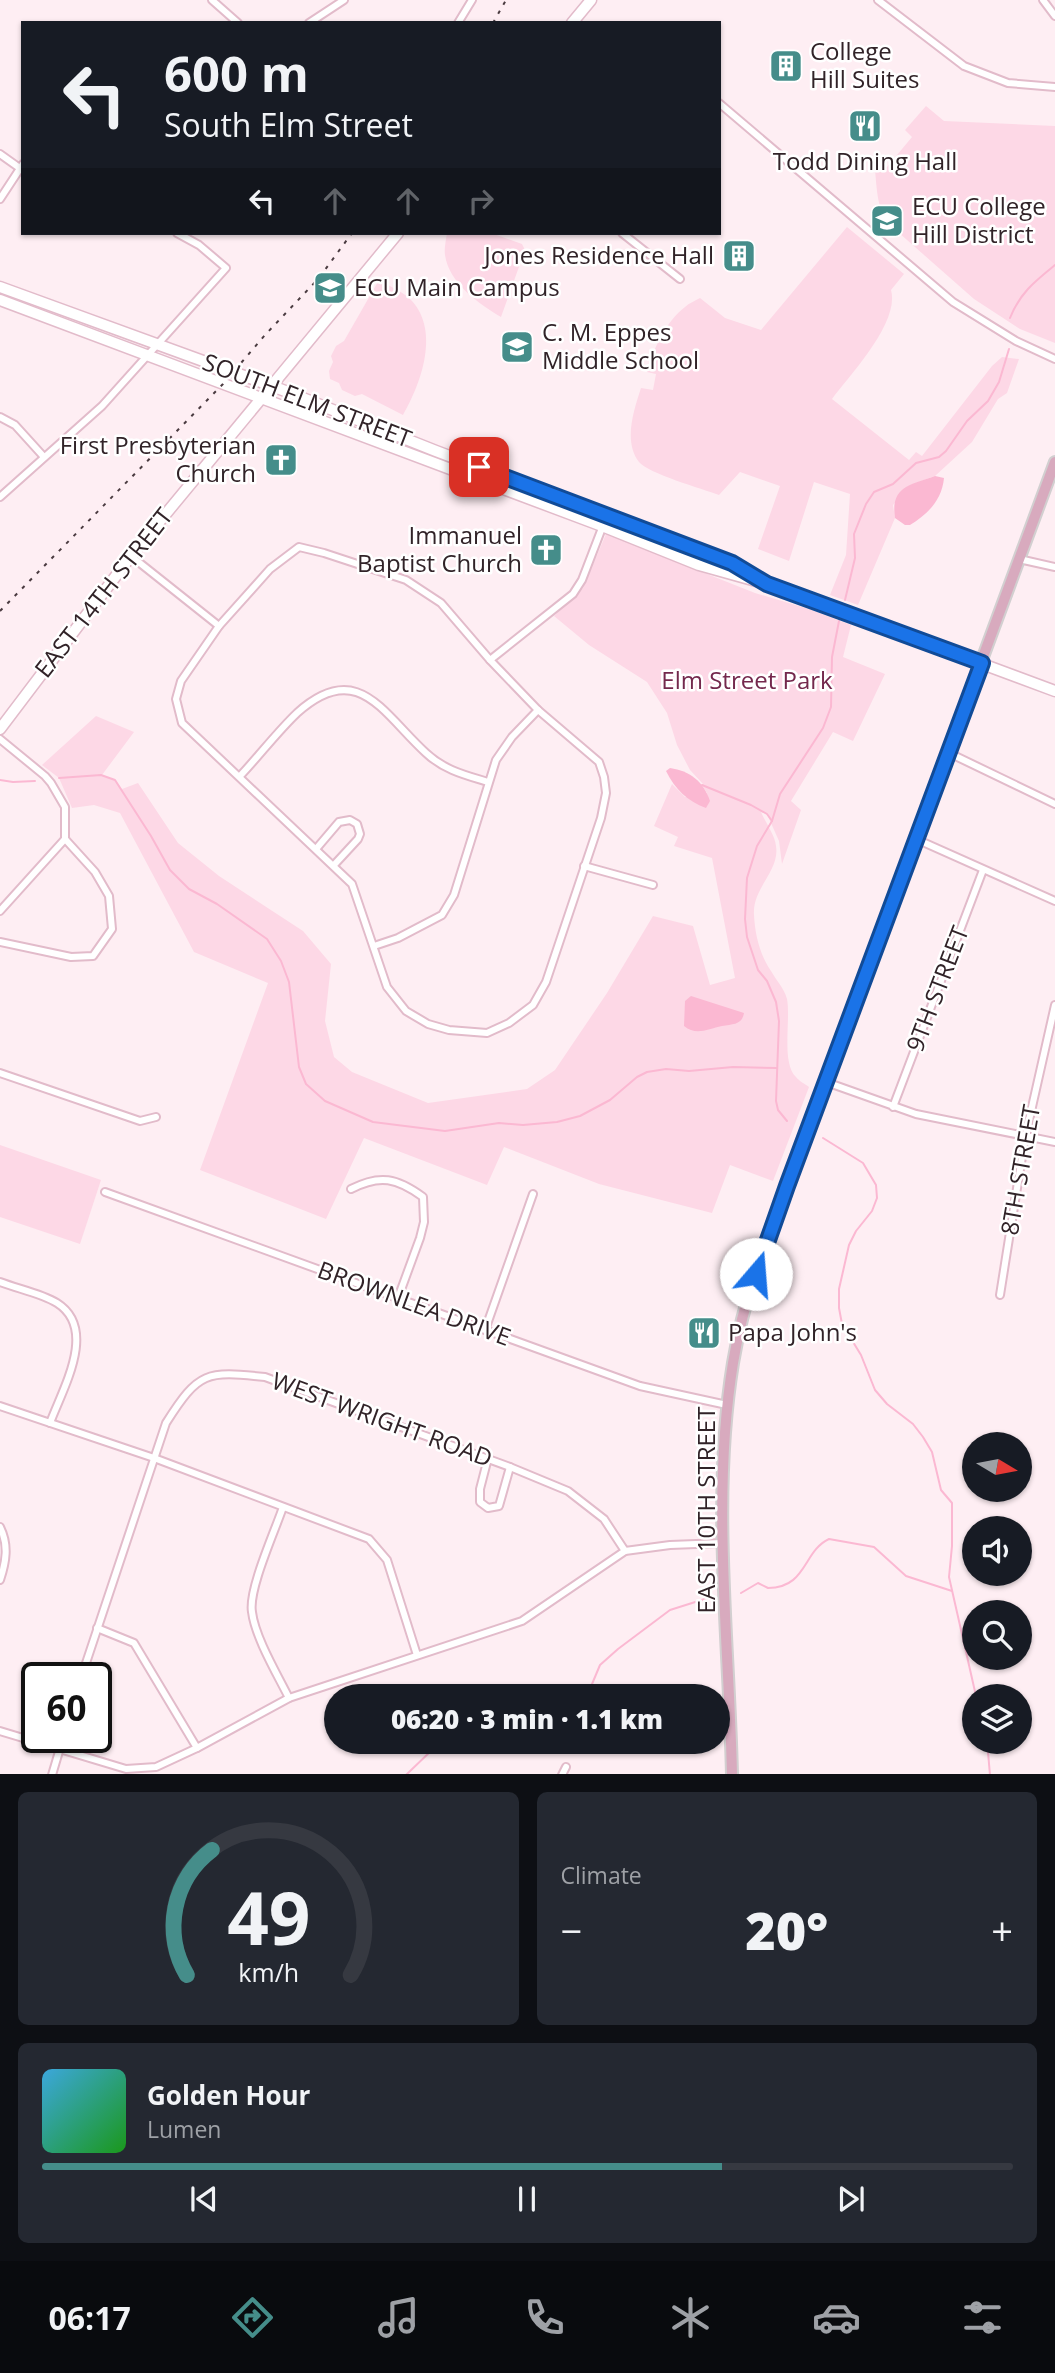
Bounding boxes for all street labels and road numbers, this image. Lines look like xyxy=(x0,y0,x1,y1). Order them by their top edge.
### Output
street label: SOUTH ELM STREET xyxy=(198,345,417,455)
street label: EAST 14TH STREET xyxy=(26,500,179,684)
street label: 9TH STREET xyxy=(898,921,976,1056)
street label: 8TH STREET xyxy=(992,1102,1047,1238)
street label: BROWNLEA DRIVE xyxy=(313,1252,516,1353)
street label: WEST WRIGHT ROAD xyxy=(268,1363,497,1474)
street label: EAST 10TH STREET xyxy=(689,1407,722,1613)

